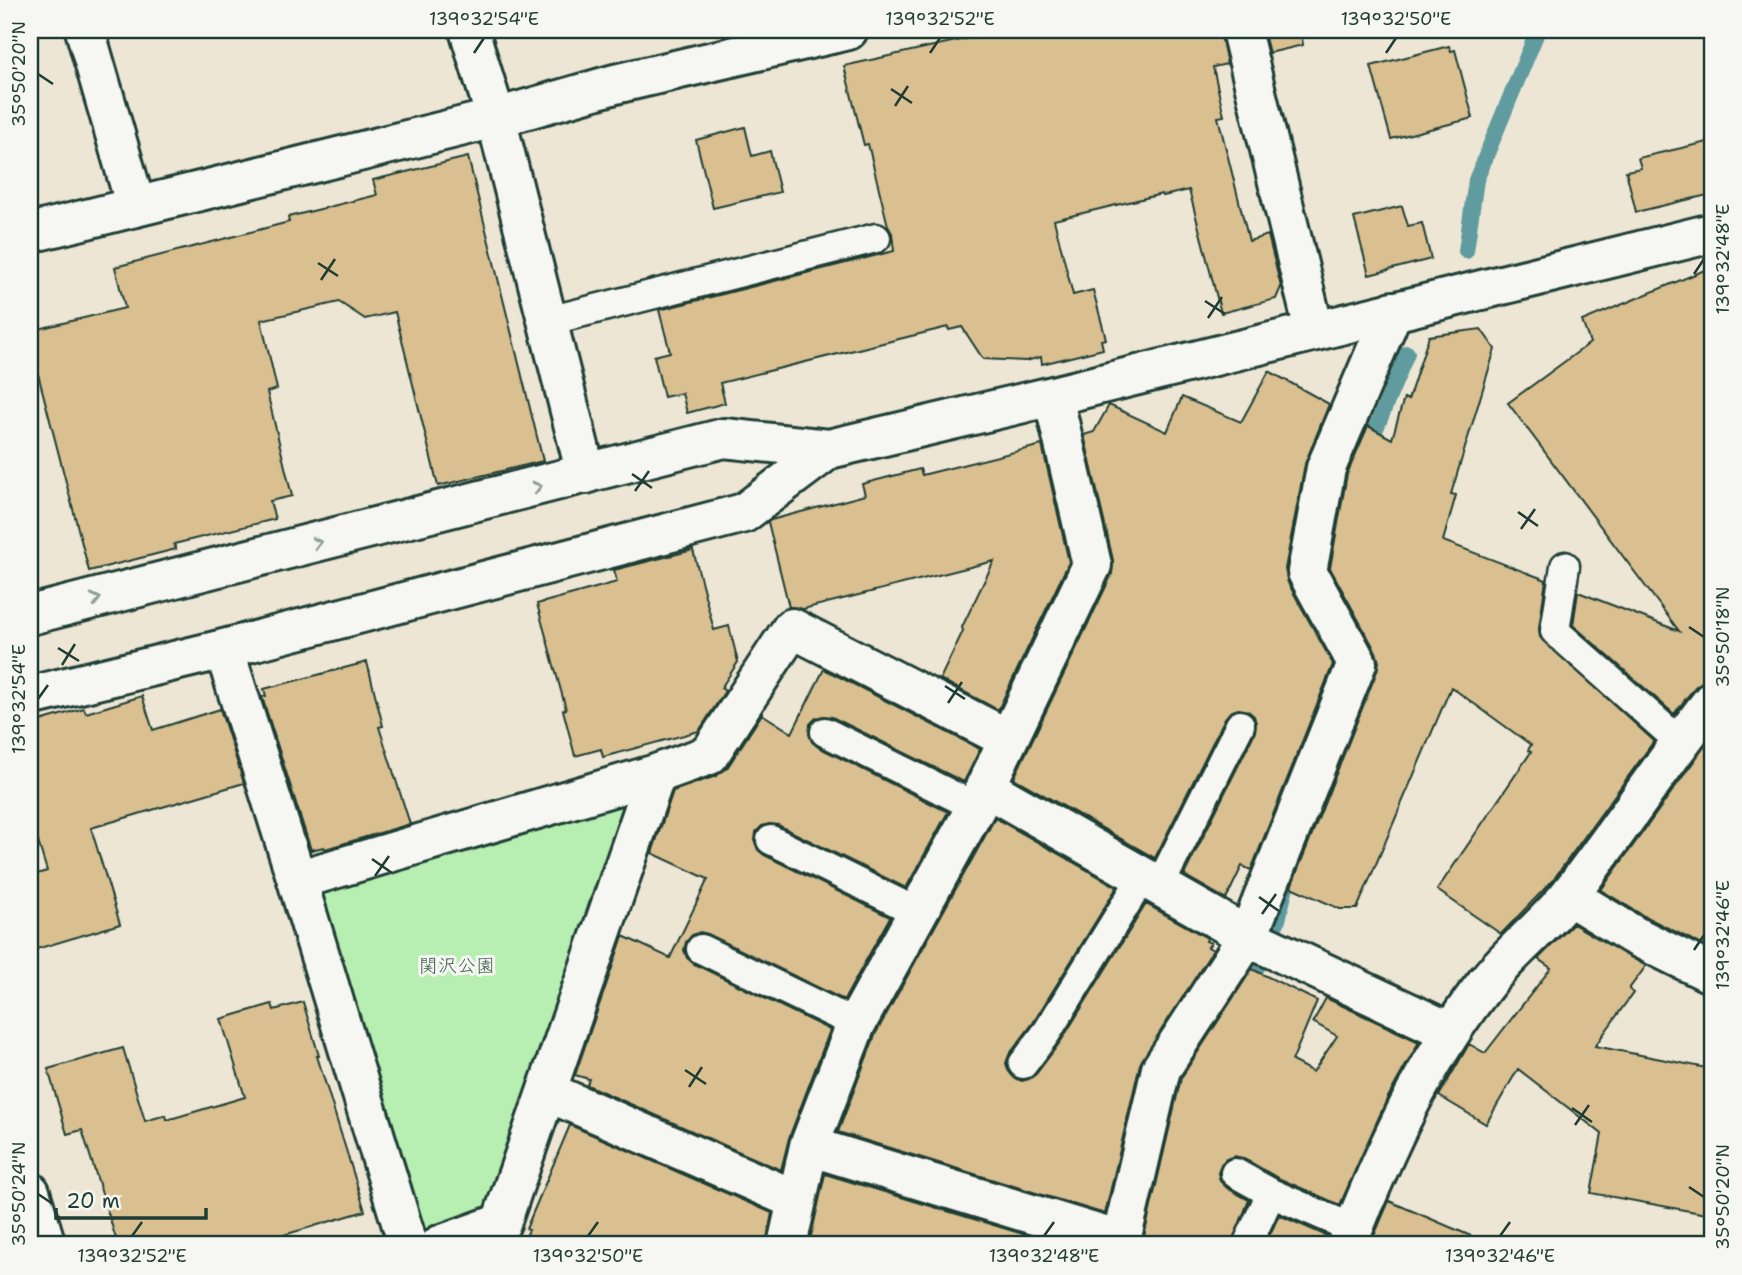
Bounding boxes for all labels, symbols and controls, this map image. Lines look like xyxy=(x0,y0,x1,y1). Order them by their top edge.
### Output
text: 139°32'54"E xyxy=(429,7,539,31)
text: 139°32'52"E xyxy=(885,7,995,31)
text: 139°32'50"E xyxy=(1341,7,1451,31)
text: 35°50'20"N xyxy=(7,21,31,127)
text: 139°32'48"E xyxy=(1711,204,1735,314)
one-way arrow xyxy=(531,481,543,495)
one-way arrow xyxy=(311,537,323,551)
text: 35°50'18"N xyxy=(1711,586,1735,688)
one-way arrow xyxy=(90,593,102,607)
text: 139°32'54"E xyxy=(7,644,31,754)
text: 139°32'46"E xyxy=(1711,880,1735,990)
park label: 関沢公園 xyxy=(419,953,495,978)
text: 35°50'24"N xyxy=(7,1142,31,1246)
text: 35°50'20"N xyxy=(1711,1144,1735,1250)
scale bar xyxy=(56,1177,206,1221)
text: 20 m xyxy=(66,1187,120,1215)
text: 139°32'52"E xyxy=(77,1244,187,1268)
text: 139°32'50"E xyxy=(533,1244,643,1268)
text: 139°32'48"E xyxy=(989,1244,1099,1268)
text: 139°32'46"E xyxy=(1445,1244,1555,1268)

